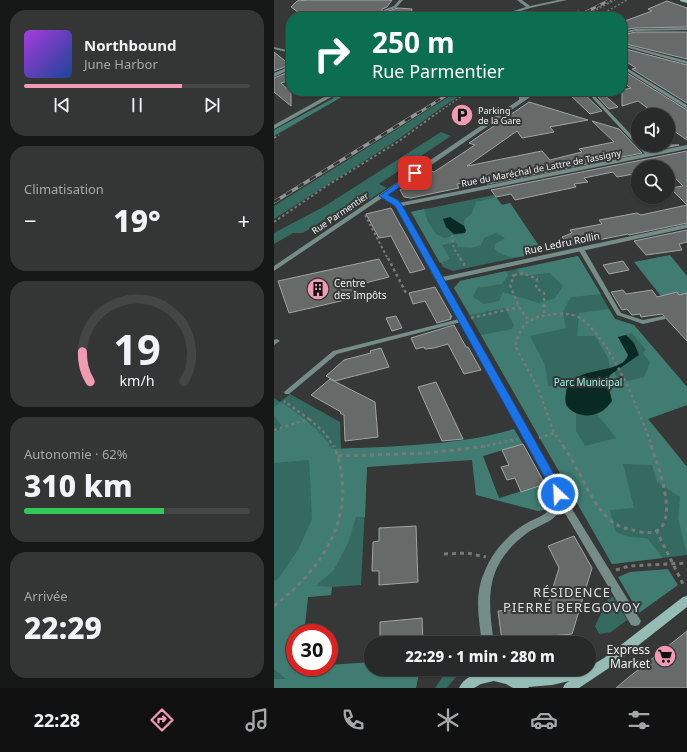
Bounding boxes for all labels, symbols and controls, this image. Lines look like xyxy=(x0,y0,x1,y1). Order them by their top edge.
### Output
text: 250 m xyxy=(372,23,455,61)
icon: right xyxy=(306,28,358,80)
text: Northbound xyxy=(84,35,176,55)
text: June Harbor xyxy=(84,55,158,73)
text: Rue Parmentier xyxy=(372,59,504,83)
icon: previous xyxy=(51,94,73,116)
icon: pause xyxy=(126,94,148,116)
icon: next xyxy=(201,94,223,116)
parking icon: Parking de la Gare xyxy=(449,102,475,128)
place label: Parking de la Gare xyxy=(478,104,521,127)
map controls xyxy=(631,108,675,204)
button: sound xyxy=(631,108,675,152)
street label: Rue du Maréchal de Lattre de Tassigny xyxy=(460,146,622,190)
pin xyxy=(398,156,432,190)
button: search xyxy=(631,160,675,204)
icon: arrive xyxy=(404,162,426,184)
text: Climatisation xyxy=(24,180,104,198)
street label: Rue Parmentier xyxy=(309,189,371,237)
text: 19° xyxy=(113,200,161,241)
text: − xyxy=(24,205,37,235)
text: + xyxy=(237,205,250,235)
street label: Rue Ledru Rollin xyxy=(523,228,601,258)
building icon: Centre des Impôts xyxy=(305,276,331,302)
place label: Centre des Impôts xyxy=(334,276,387,302)
text: 19 xyxy=(113,321,161,377)
text: km/h xyxy=(119,371,155,390)
park label: Parc Municipal xyxy=(554,375,622,389)
text: Autonomie · 62% xyxy=(24,445,128,463)
text: 310 km xyxy=(24,465,133,506)
position arrow xyxy=(537,473,579,515)
district label: RÉSIDENCE PIERRE BEREGOVOY xyxy=(503,583,641,616)
text: Arrivée xyxy=(24,587,68,605)
text: 22:29 xyxy=(24,607,102,648)
speed limit sign: 30 xyxy=(286,624,338,676)
place label: Express Market xyxy=(607,641,651,672)
supermarket icon: Express Market xyxy=(652,643,678,669)
text: 22:29 · 1 min · 280 m xyxy=(405,646,555,666)
icon: directions xyxy=(148,706,176,734)
icon: music xyxy=(243,706,271,734)
icon: phone xyxy=(339,706,367,734)
icon: climate xyxy=(434,706,462,734)
icon: car xyxy=(530,706,558,734)
icon: filters xyxy=(625,706,653,734)
text: 22:28 xyxy=(34,708,80,732)

